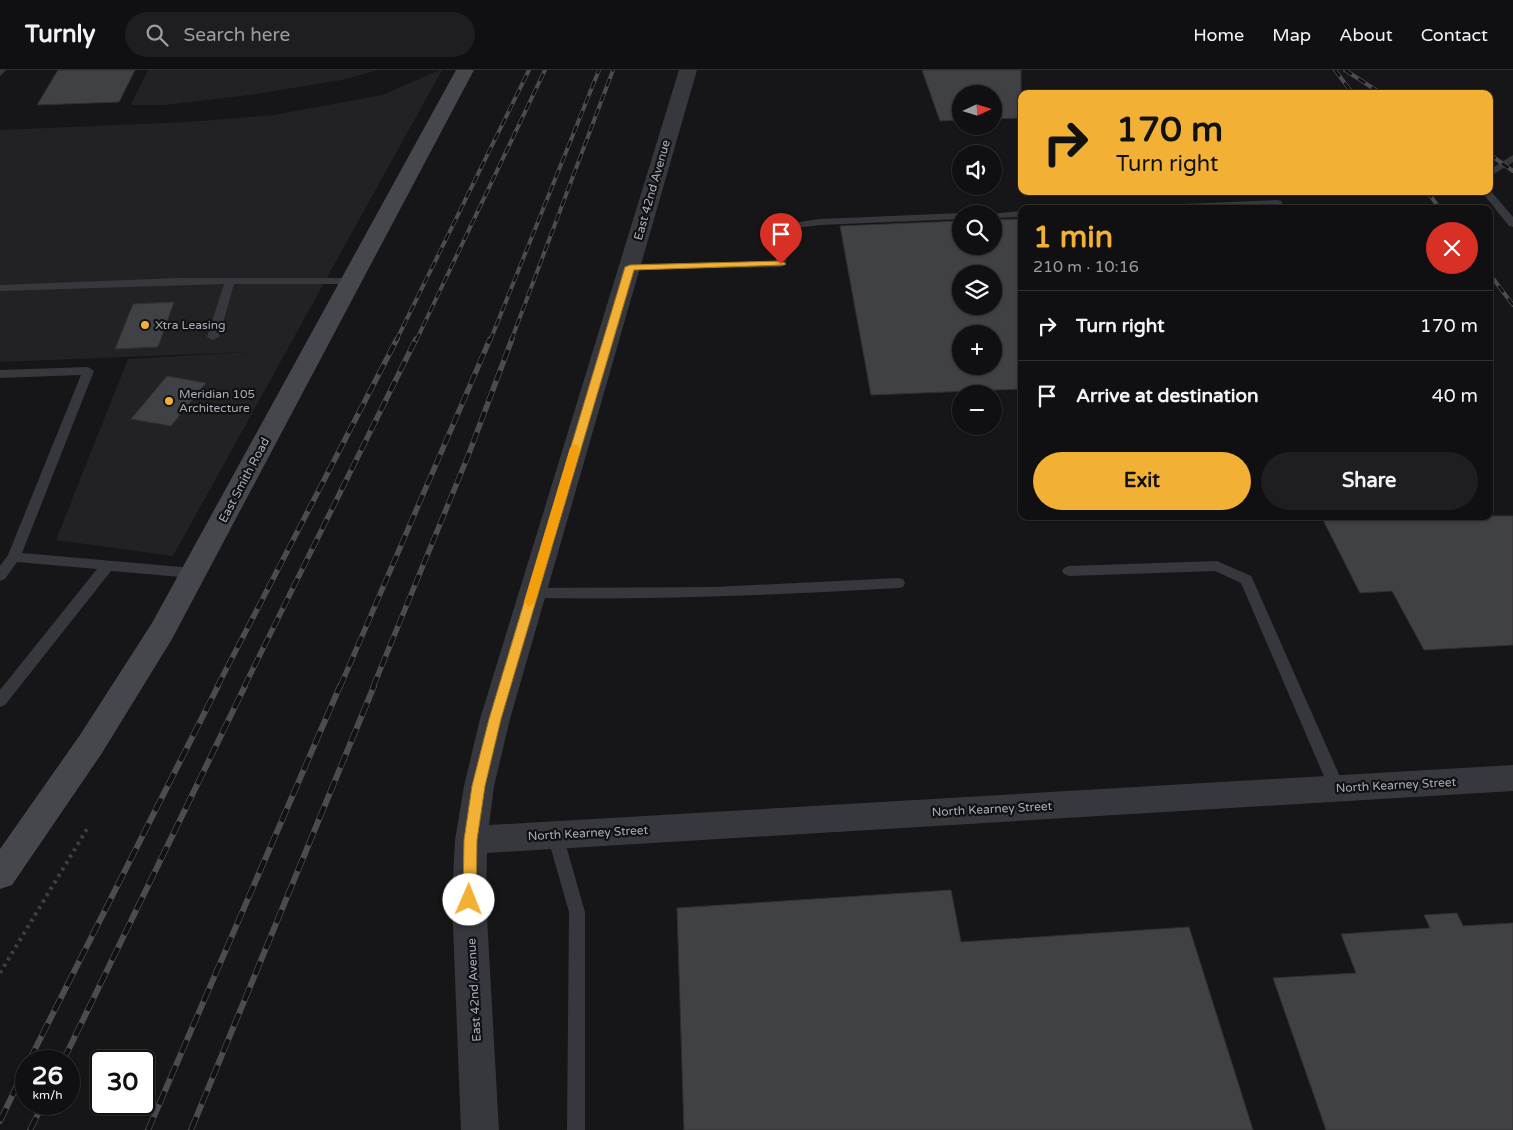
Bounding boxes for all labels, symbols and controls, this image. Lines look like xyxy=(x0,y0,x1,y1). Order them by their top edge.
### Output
search box xyxy=(125,12,475,57)
text: Turnly xyxy=(25,20,95,49)
icon: search xyxy=(143,21,171,49)
text: Search here xyxy=(183,24,290,46)
text: Home xyxy=(1193,24,1244,46)
text: Map xyxy=(1272,24,1311,46)
text: About xyxy=(1339,24,1393,46)
text: Contact xyxy=(1421,24,1488,46)
north arrow xyxy=(952,85,1002,135)
map controls xyxy=(952,85,1002,435)
text: 170 m xyxy=(1116,109,1223,151)
icon: right xyxy=(1033,110,1098,175)
street label: East 42nd Avenue xyxy=(631,138,673,242)
button: sound xyxy=(952,145,1002,195)
text: Turn right xyxy=(1116,151,1218,177)
button: search xyxy=(952,205,1002,255)
pin xyxy=(760,213,802,264)
text: 1 min xyxy=(1033,219,1113,256)
icon: arrive xyxy=(767,220,795,248)
button: close xyxy=(1426,222,1478,274)
text: 210 m · 10:16 xyxy=(1033,257,1139,277)
button: layers xyxy=(952,265,1002,315)
icon: right xyxy=(1033,312,1061,340)
text: Turn right xyxy=(1076,315,1164,337)
text: 170 m xyxy=(1420,315,1478,337)
place label: Xtra Leasing xyxy=(155,318,226,332)
marker: Xtra Leasing xyxy=(139,319,151,331)
button: + xyxy=(952,325,1002,375)
icon: arrive xyxy=(1033,382,1061,410)
button: − xyxy=(952,385,1002,435)
text: Arrive at destination xyxy=(1076,385,1259,407)
text: 40 m xyxy=(1432,385,1478,407)
place label: Meridian 105 Architecture xyxy=(179,387,255,415)
marker: Meridian 105 Architecture xyxy=(163,395,175,407)
street label: East Smith Road xyxy=(216,435,272,525)
button: Exit xyxy=(1033,452,1251,510)
button: Share xyxy=(1261,452,1478,510)
street label: North Kearney Street xyxy=(1335,775,1457,795)
street label: North Kearney Street xyxy=(931,799,1053,819)
street label: North Kearney Street xyxy=(527,823,649,843)
position arrow xyxy=(442,873,494,925)
street label: East 42nd Avenue xyxy=(464,938,484,1042)
speed limit sign: 30 xyxy=(90,1050,155,1115)
text: 26 xyxy=(32,1061,63,1091)
text: km/h xyxy=(32,1088,63,1102)

